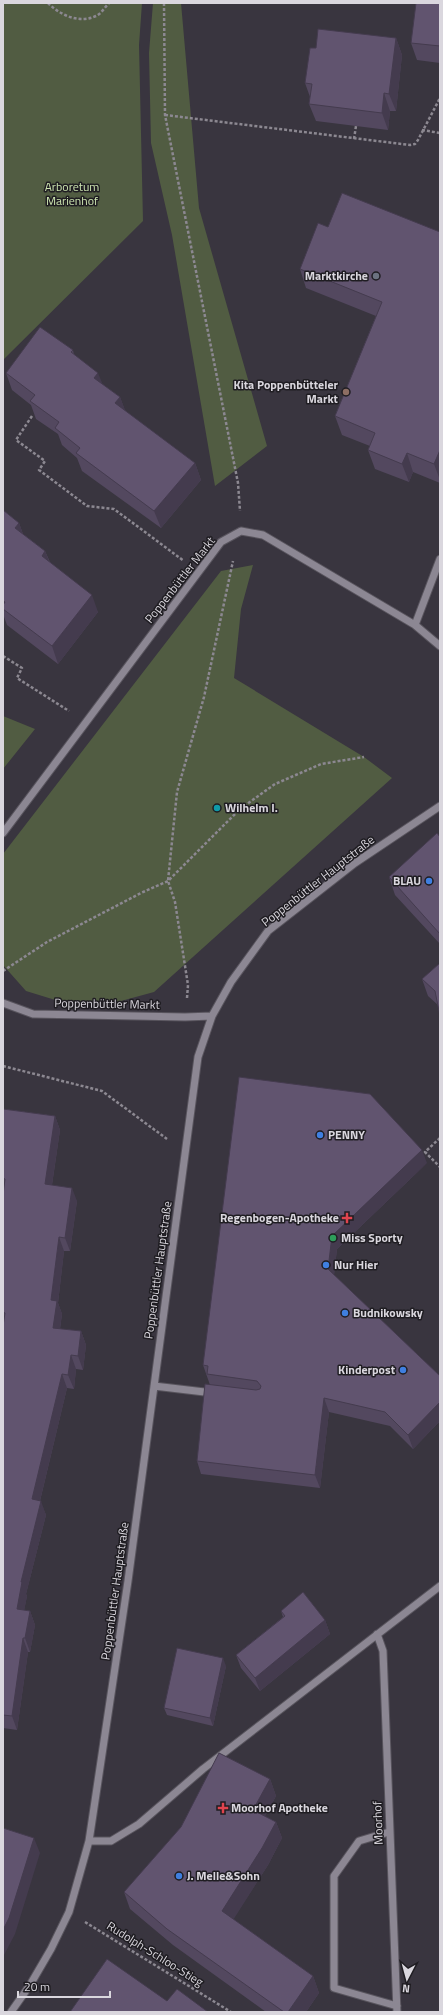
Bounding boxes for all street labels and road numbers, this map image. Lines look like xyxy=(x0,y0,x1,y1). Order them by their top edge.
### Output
street label: Poppenbüttler Markt xyxy=(140,532,220,627)
street label: Poppenbüttler Hauptstraße xyxy=(257,830,378,931)
street label: Poppenbüttler Markt xyxy=(54,993,161,1014)
street label: Poppenbüttler Hauptstraße xyxy=(138,1200,177,1340)
street label: Poppenbüttler Hauptstraße xyxy=(95,1521,134,1661)
street label: Moorhof xyxy=(367,1801,388,1845)
street label: Rudolph-Schloo-Stieg xyxy=(103,1916,207,1991)

